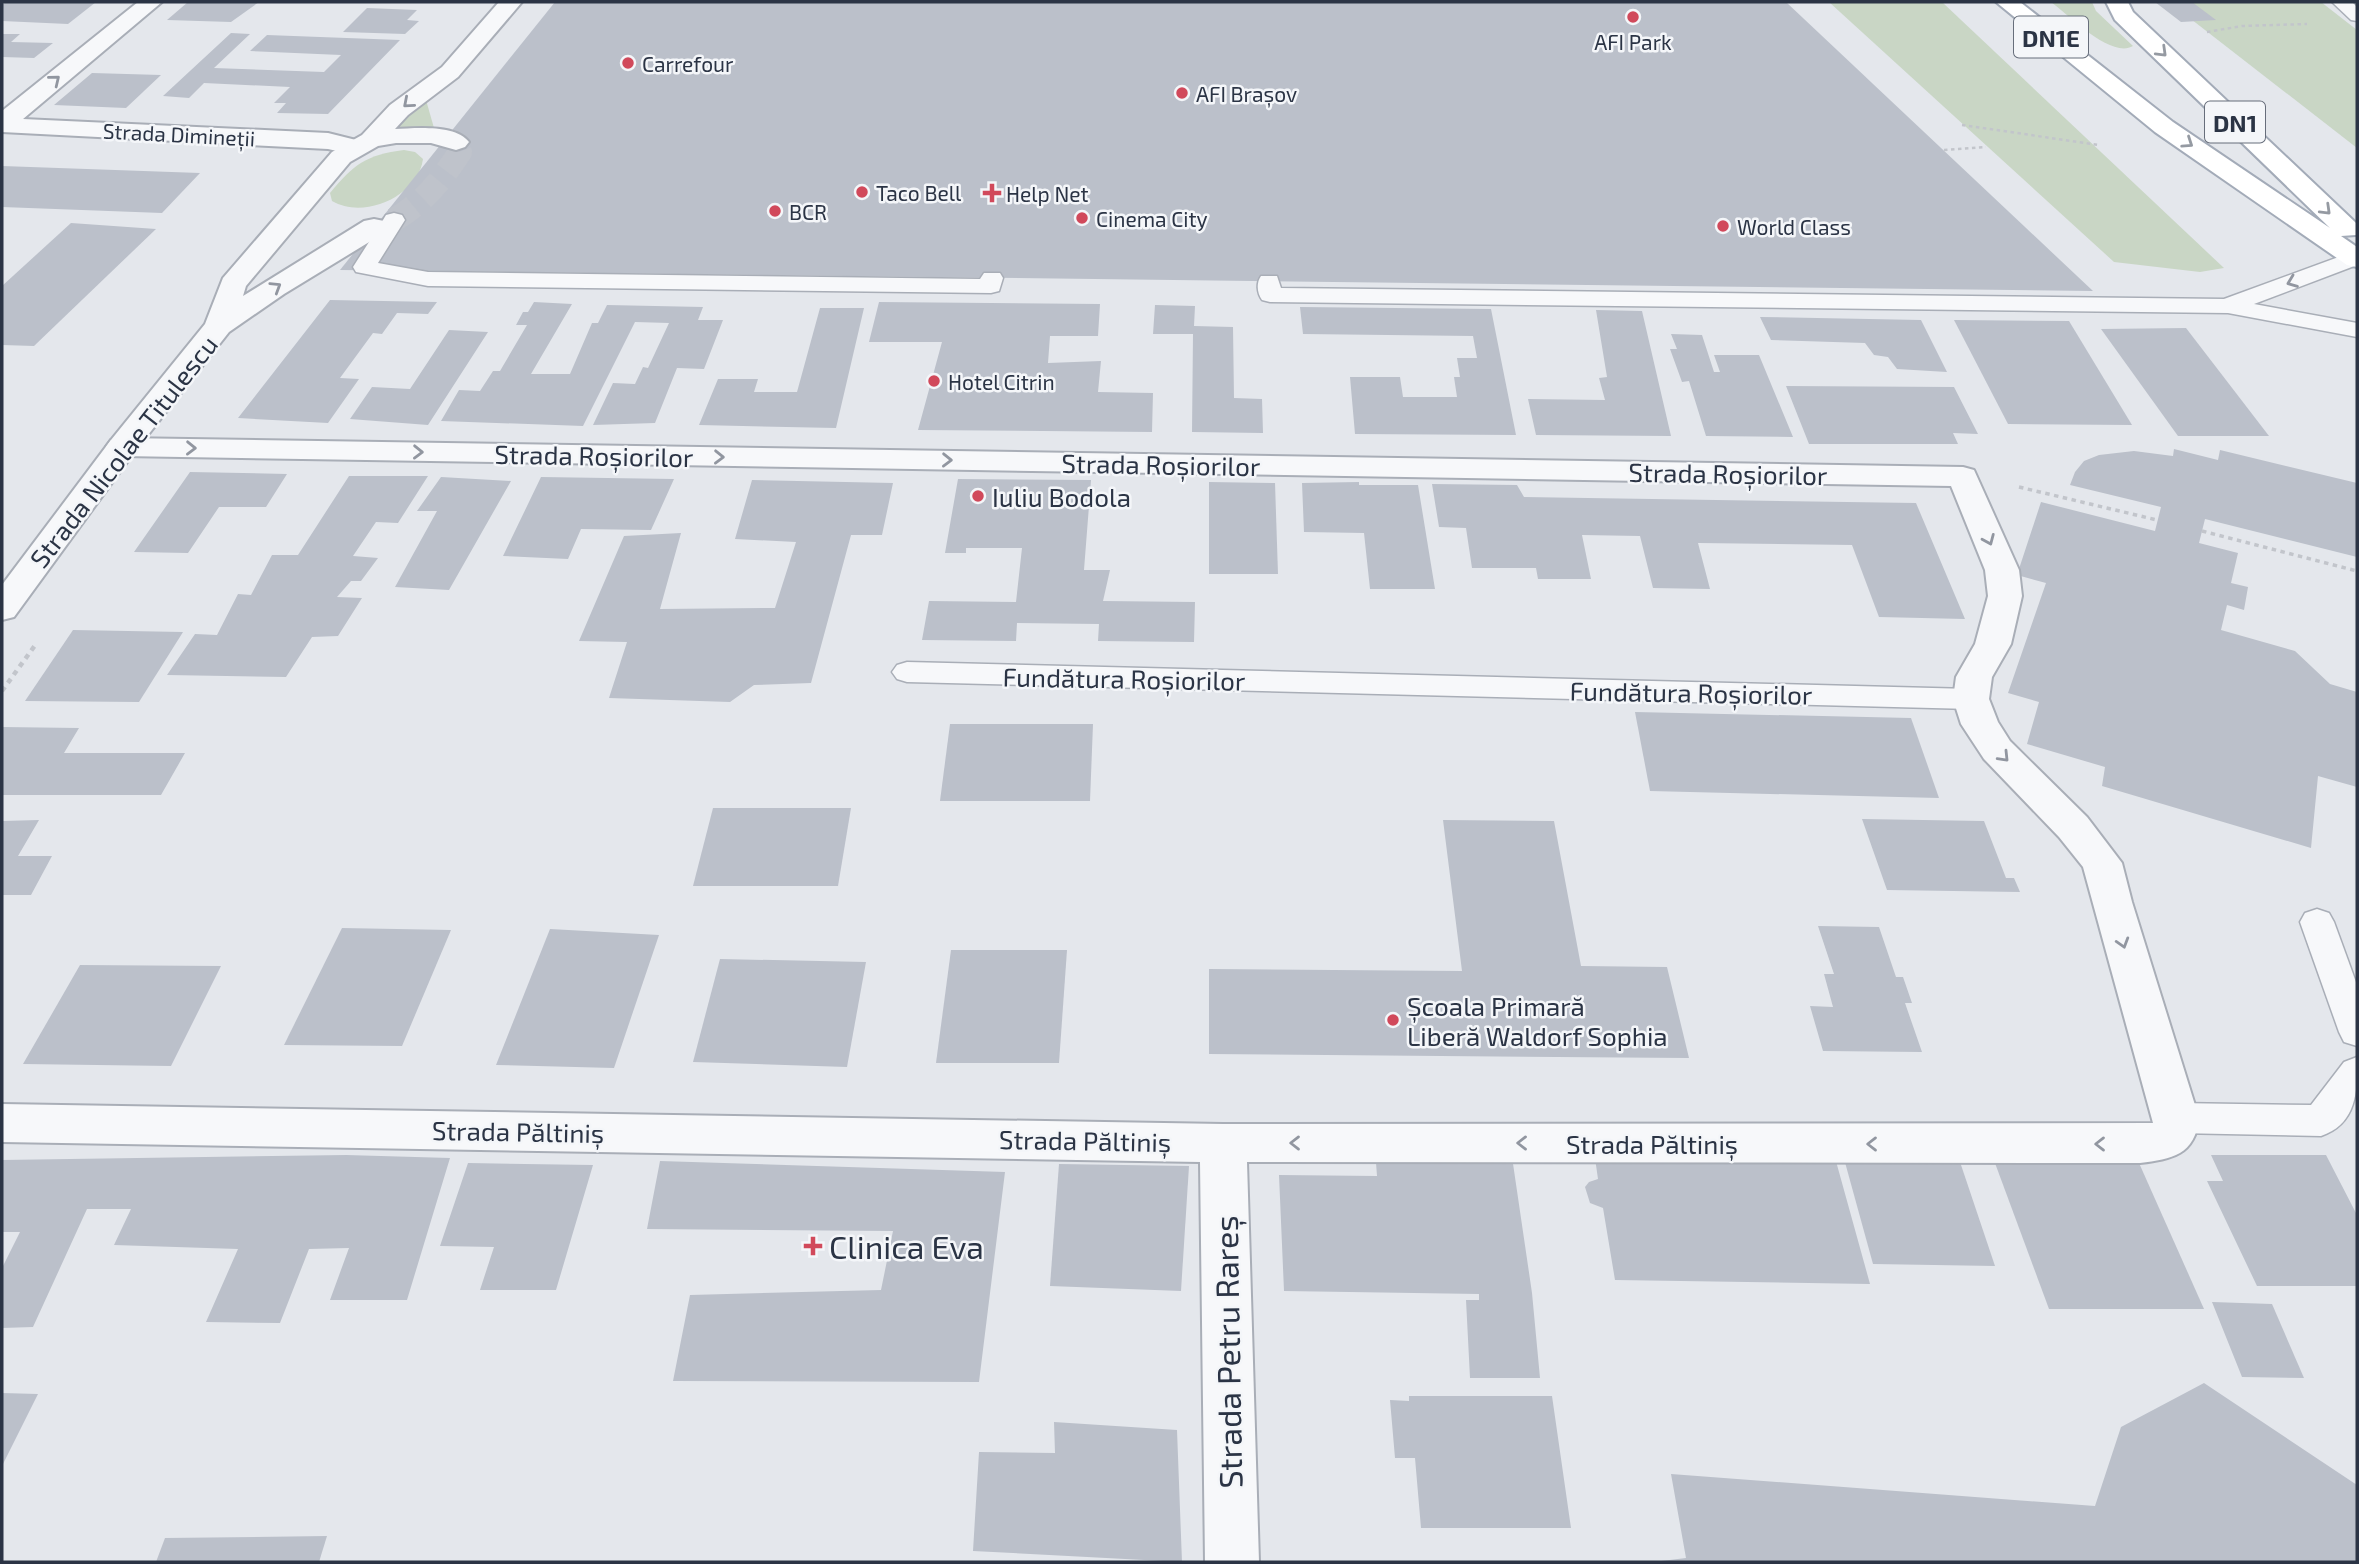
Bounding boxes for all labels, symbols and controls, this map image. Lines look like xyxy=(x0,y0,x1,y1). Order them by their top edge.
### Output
marker: AFI Park xyxy=(1625,9,1641,25)
road number: DN1E xyxy=(2014,16,2088,57)
place label: AFI Park xyxy=(1594,29,1672,54)
one-way arrow xyxy=(2154,44,2167,57)
place label: Carrefour xyxy=(642,51,734,76)
marker: Carrefour xyxy=(620,55,636,71)
one-way arrow xyxy=(46,76,59,88)
place label: AFI Brașov xyxy=(1196,81,1297,108)
marker: AFI Brașov xyxy=(1174,85,1190,101)
one-way arrow xyxy=(403,95,416,107)
road number: DN1 xyxy=(2205,101,2265,142)
street label: Strada Dimineții xyxy=(102,118,256,152)
one-way arrow xyxy=(2180,135,2193,148)
place label: Taco Bell xyxy=(876,180,962,205)
place label: Help Net xyxy=(1006,181,1089,206)
marker: Taco Bell xyxy=(854,184,870,200)
marker: Help Net xyxy=(984,185,1000,201)
place label: BCR xyxy=(789,199,827,224)
one-way arrow xyxy=(2318,201,2331,214)
marker: BCR xyxy=(767,203,783,219)
place label: Cinema City xyxy=(1096,206,1208,231)
marker: Cinema City xyxy=(1074,210,1090,226)
place label: World Class xyxy=(1737,214,1851,239)
marker: World Class xyxy=(1715,218,1731,234)
one-way arrow xyxy=(2286,273,2298,287)
one-way arrow xyxy=(268,283,281,296)
street label: Strada Nicolae Titulescu xyxy=(23,329,223,573)
place label: Hotel Citrin xyxy=(948,369,1055,394)
marker: Hotel Citrin xyxy=(926,373,942,389)
street label: Strada Roșiorilor xyxy=(494,438,694,474)
one-way arrow xyxy=(186,440,196,456)
one-way arrow xyxy=(413,444,424,459)
street label: Strada Roșiorilor xyxy=(1061,447,1261,483)
one-way arrow xyxy=(714,449,725,464)
one-way arrow xyxy=(942,452,952,468)
street label: Strada Roșiorilor xyxy=(1628,456,1828,492)
place label: Iuliu Bodola xyxy=(992,481,1131,512)
marker: Iuliu Bodola xyxy=(970,488,986,504)
one-way arrow xyxy=(1981,532,1995,545)
street label: Fundătura Roșiorilor xyxy=(1002,660,1246,698)
street label: Fundătura Roșiorilor xyxy=(1569,674,1813,712)
one-way arrow xyxy=(1996,749,2009,762)
one-way arrow xyxy=(2115,937,2130,949)
place label: Școala Primară Liberă Waldorf Sophia xyxy=(1407,990,1668,1051)
marker: Școala Primară Liberă Waldorf Sophia xyxy=(1385,1012,1401,1028)
street label: Strada Păltiniș xyxy=(432,1114,604,1150)
street label: Strada Păltiniș xyxy=(999,1123,1171,1159)
street label: Strada Păltiniș xyxy=(1566,1128,1738,1161)
one-way arrow xyxy=(1289,1135,1300,1151)
one-way arrow xyxy=(1517,1135,1527,1151)
one-way arrow xyxy=(1867,1136,1877,1152)
one-way arrow xyxy=(2094,1136,2105,1152)
street label: Strada Petru Rareș xyxy=(1206,1215,1251,1489)
place label: Clinica Eva xyxy=(829,1227,984,1265)
marker: Clinica Eva xyxy=(803,1236,823,1256)

